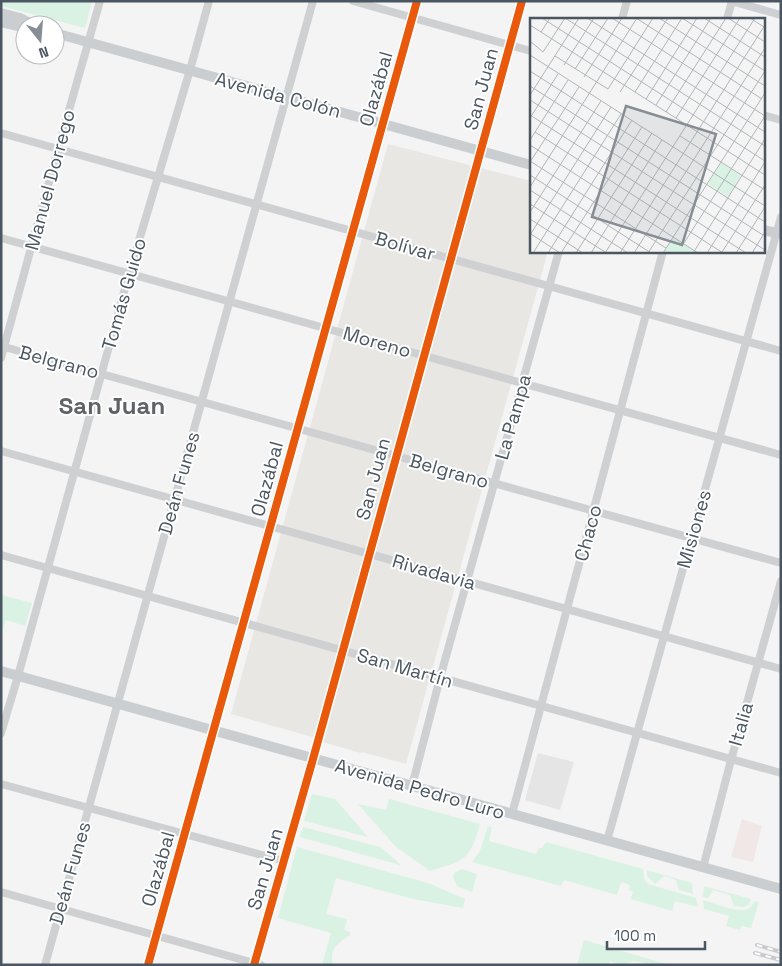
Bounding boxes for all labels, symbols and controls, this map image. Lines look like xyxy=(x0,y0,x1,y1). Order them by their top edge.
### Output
north arrow xyxy=(15,15,65,65)
inset map xyxy=(530,18,764,252)
text: N xyxy=(37,42,51,62)
street label: San Juan xyxy=(458,45,504,133)
street label: Olazábal xyxy=(353,49,399,129)
street label: Avenida Colón xyxy=(212,66,344,124)
street label: Manuel Dorrego xyxy=(19,107,81,253)
street label: Bolívar xyxy=(372,225,438,267)
street label: Tomás Guido xyxy=(96,235,152,353)
street label: Moreno xyxy=(340,320,414,364)
street label: Belgrano xyxy=(16,339,102,385)
street label: La Pampa xyxy=(489,371,537,463)
district label: San Juan xyxy=(59,390,165,421)
street label: Deán Funes xyxy=(152,429,206,537)
street label: San Juan xyxy=(350,435,396,523)
street label: Olazábal xyxy=(245,439,289,519)
street label: Belgrano xyxy=(406,448,492,494)
street label: Misiones xyxy=(671,487,717,571)
street label: Chaco xyxy=(568,502,608,564)
street label: Rivadavia xyxy=(389,548,479,596)
street label: San Martín xyxy=(354,642,456,694)
street label: Italia xyxy=(723,699,759,749)
street label: Avenida Pedro Luro xyxy=(332,753,508,825)
street label: Deán Funes xyxy=(43,819,97,927)
street label: San Juan xyxy=(241,825,289,913)
street label: Olazábal xyxy=(135,829,181,909)
scale bar xyxy=(607,918,704,950)
text: 100 m xyxy=(614,926,656,945)

